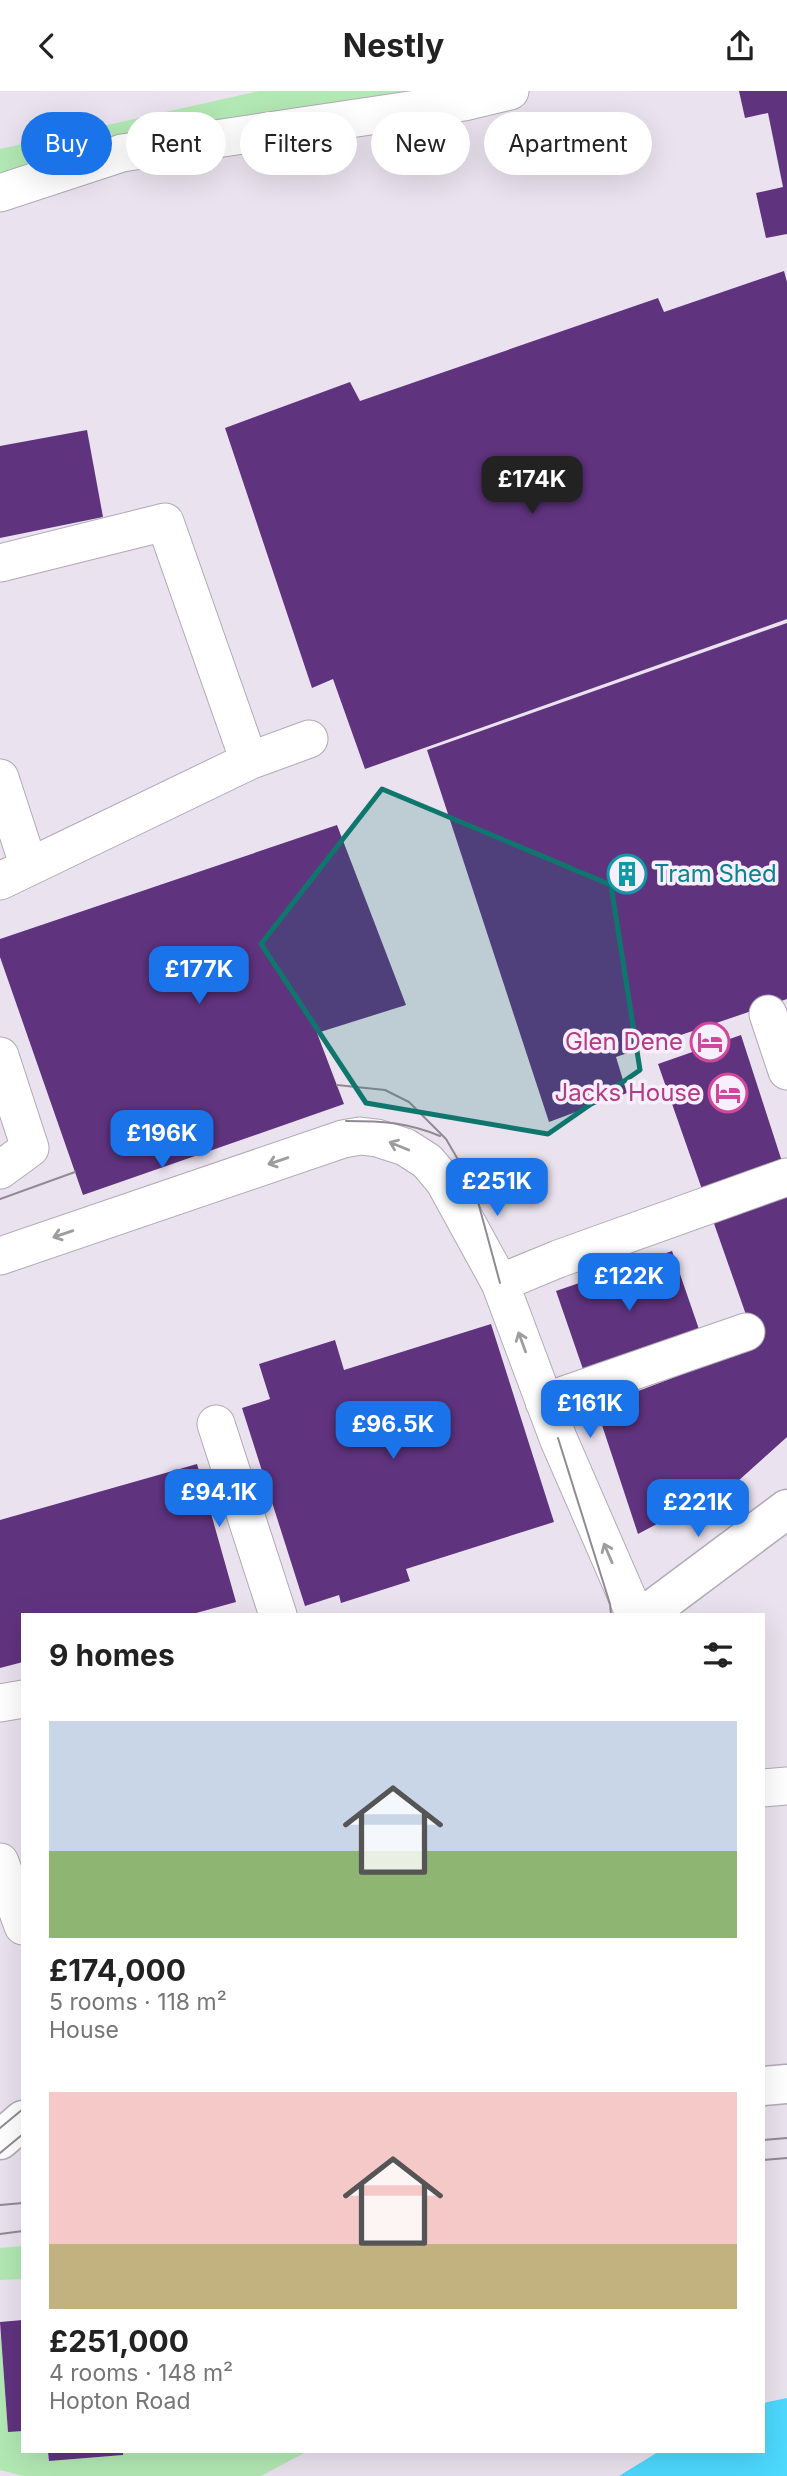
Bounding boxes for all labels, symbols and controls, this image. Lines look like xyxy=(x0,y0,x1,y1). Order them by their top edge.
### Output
text: Nestly xyxy=(343,26,444,65)
icon: back xyxy=(28,27,66,65)
icon: share xyxy=(721,27,759,65)
chip: Buy xyxy=(21,112,112,175)
chip: Rent xyxy=(126,112,226,175)
chip: Filters xyxy=(240,112,357,175)
chip: New xyxy=(371,112,470,175)
chip: Apartment xyxy=(484,112,652,175)
pin: £174K xyxy=(483,457,581,516)
text: £174K xyxy=(498,465,566,493)
building icon: Tram Shed xyxy=(606,853,648,895)
place label: Tram Shed xyxy=(654,859,777,888)
pin: £177K xyxy=(150,947,248,1006)
text: £177K xyxy=(165,955,233,983)
hotel icon: Glen Dene xyxy=(689,1021,731,1063)
place label: Glen Dene xyxy=(565,1027,683,1056)
hotel icon: Jacks House xyxy=(707,1072,749,1114)
place label: Jacks House xyxy=(554,1078,701,1107)
pin: £196K xyxy=(113,1111,211,1170)
text: £196K xyxy=(126,1119,198,1147)
one-way arrow xyxy=(389,1139,411,1152)
one-way arrow xyxy=(268,1156,290,1168)
pin: £251K xyxy=(448,1159,546,1218)
text: £251K xyxy=(462,1167,532,1195)
one-way arrow xyxy=(52,1228,74,1241)
pin: £122K xyxy=(580,1253,678,1313)
text: £122K xyxy=(594,1262,664,1290)
one-way arrow xyxy=(514,1332,527,1354)
pin: £161K xyxy=(541,1381,639,1440)
text: £161K xyxy=(557,1389,623,1417)
pin: £96.5K xyxy=(336,1401,450,1461)
text: £96.5K xyxy=(352,1410,434,1438)
pin: £94.1K xyxy=(162,1469,276,1529)
text: £94.1K xyxy=(181,1478,257,1506)
pin: £221K xyxy=(649,1479,747,1539)
text: £221K xyxy=(663,1488,733,1516)
one-way arrow xyxy=(601,1542,614,1564)
icon: filters xyxy=(699,1636,737,1674)
text: 9 homes xyxy=(49,1637,175,1673)
icon: home xyxy=(330,1767,456,1893)
text: £174,000 xyxy=(49,1952,186,1988)
text: 5 rooms · 118 m² xyxy=(49,1988,227,2016)
text: House xyxy=(49,2016,119,2044)
icon: home xyxy=(330,2138,456,2264)
text: £251,000 xyxy=(49,2323,189,2359)
text: 4 rooms · 148 m² xyxy=(49,2359,233,2387)
text: Hopton Road xyxy=(49,2387,191,2415)

